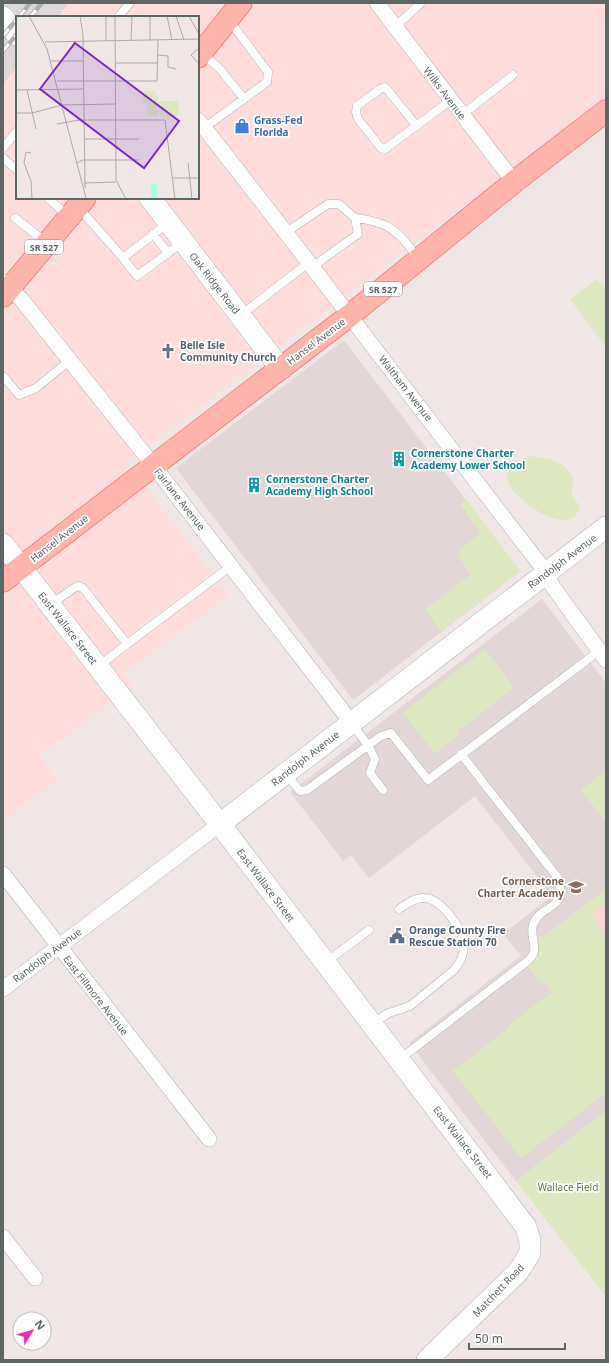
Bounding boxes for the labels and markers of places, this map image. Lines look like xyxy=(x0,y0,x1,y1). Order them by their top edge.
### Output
place label: Grass-Fed Florida xyxy=(254,113,303,139)
shop icon: Grass-Fed Florida xyxy=(233,117,251,135)
place label: Belle Isle Community Church xyxy=(180,338,276,364)
church icon: Belle Isle Community Church xyxy=(159,342,177,360)
place label: Cornerstone Charter Academy Lower School xyxy=(411,446,525,472)
building icon: Cornerstone Charter Academy Lower School xyxy=(390,450,408,468)
place label: Cornerstone Charter Academy High School xyxy=(266,472,373,498)
building icon: Cornerstone Charter Academy High School xyxy=(245,476,263,494)
place label: Cornerstone Charter Academy xyxy=(477,874,564,900)
school or university icon: Cornerstone Charter Academy xyxy=(567,878,585,896)
place label: Orange County Fire Rescue Station 70 xyxy=(409,923,506,949)
public building icon: Orange County Fire Rescue Station 70 xyxy=(388,927,406,945)

